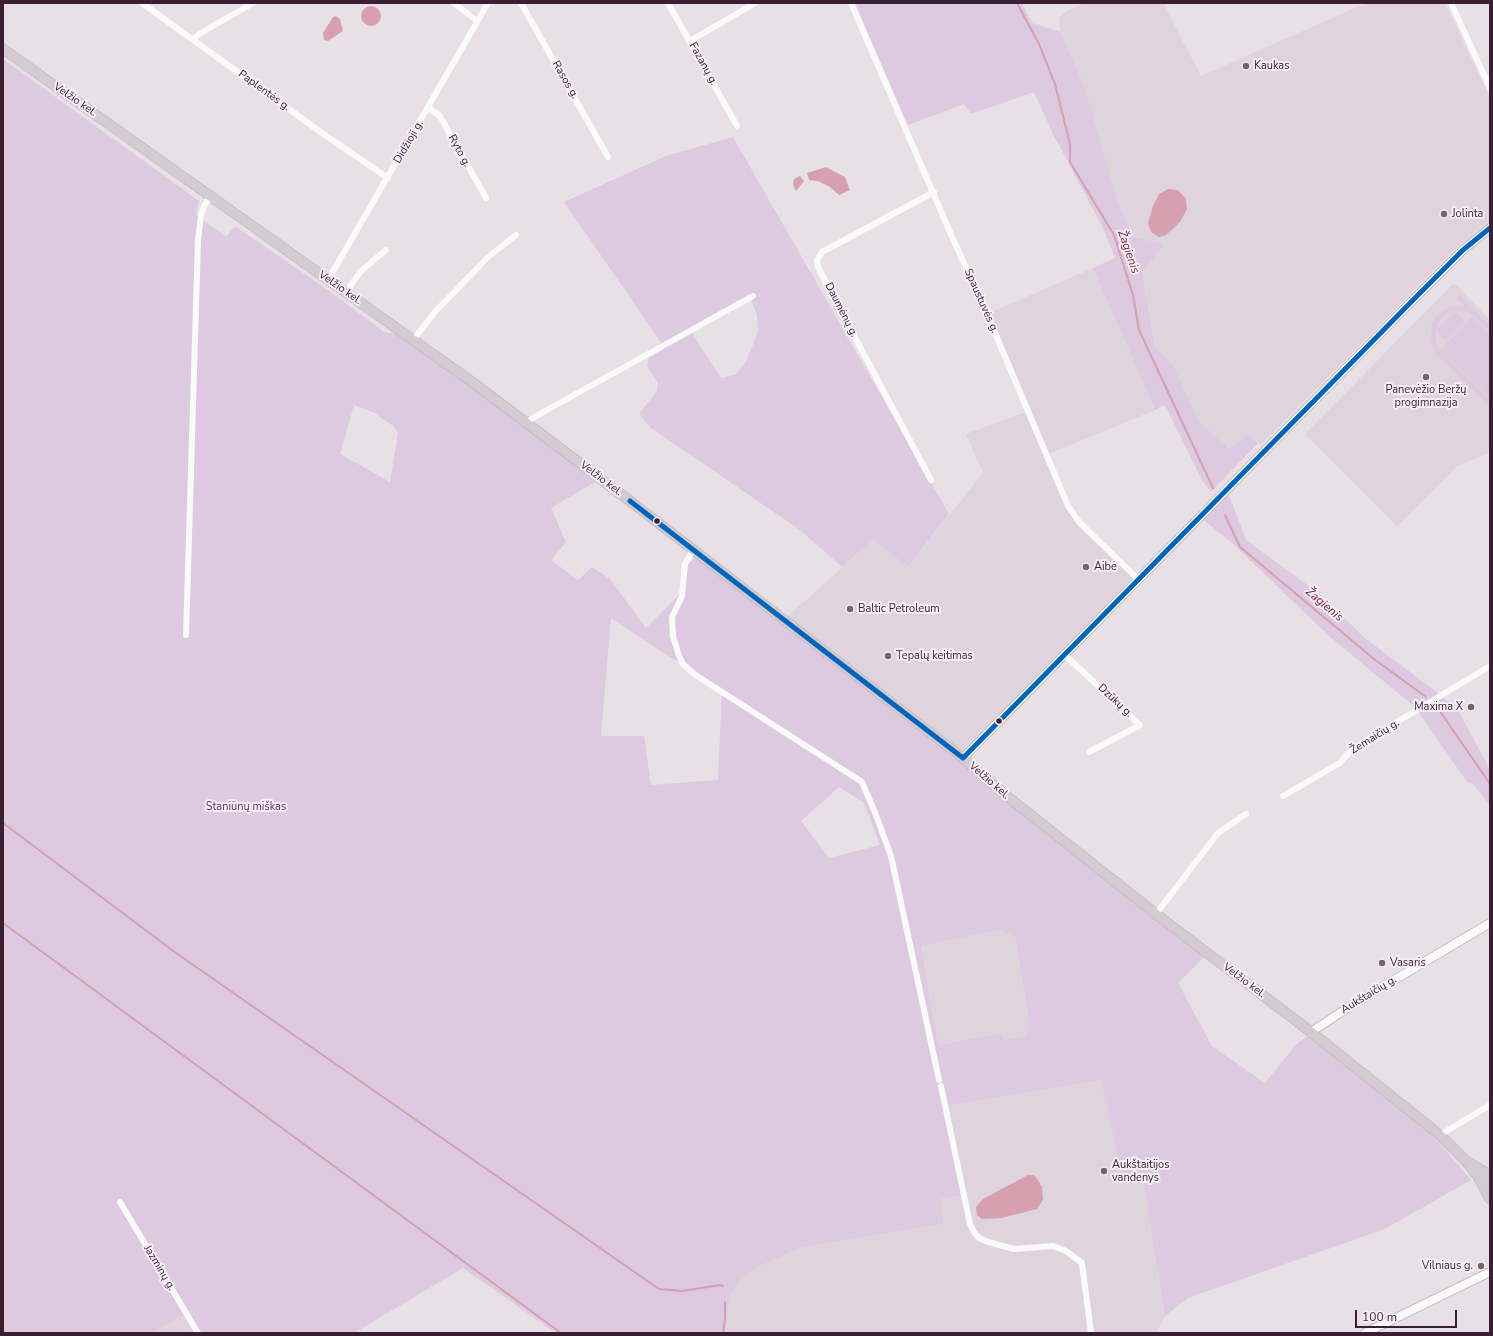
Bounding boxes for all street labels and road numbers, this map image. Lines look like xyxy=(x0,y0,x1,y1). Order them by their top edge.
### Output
street label: Fazanų g. xyxy=(686,40,720,88)
street label: Rasos g. xyxy=(549,59,581,101)
street label: Paplentės g. xyxy=(235,68,293,114)
street label: Velžio kel. xyxy=(51,80,99,120)
street label: Didžioji g. xyxy=(391,118,427,166)
street label: Ryto g. xyxy=(445,133,473,169)
street label: Spaustuvės g. xyxy=(961,267,1001,335)
street label: Velžio kel. xyxy=(316,268,364,308)
street label: Daumėnų g. xyxy=(822,280,860,340)
street label: Velžio kel. xyxy=(577,459,625,499)
street label: Dzūkų g. xyxy=(1095,682,1135,720)
street label: Žemaičių g. xyxy=(1348,717,1402,757)
street label: Velžio kel. xyxy=(966,760,1012,802)
street label: Velžio kel. xyxy=(1220,961,1268,1001)
street label: Aukštaičių g. xyxy=(1339,973,1399,1017)
street label: Jazminų g. xyxy=(140,1243,178,1293)

